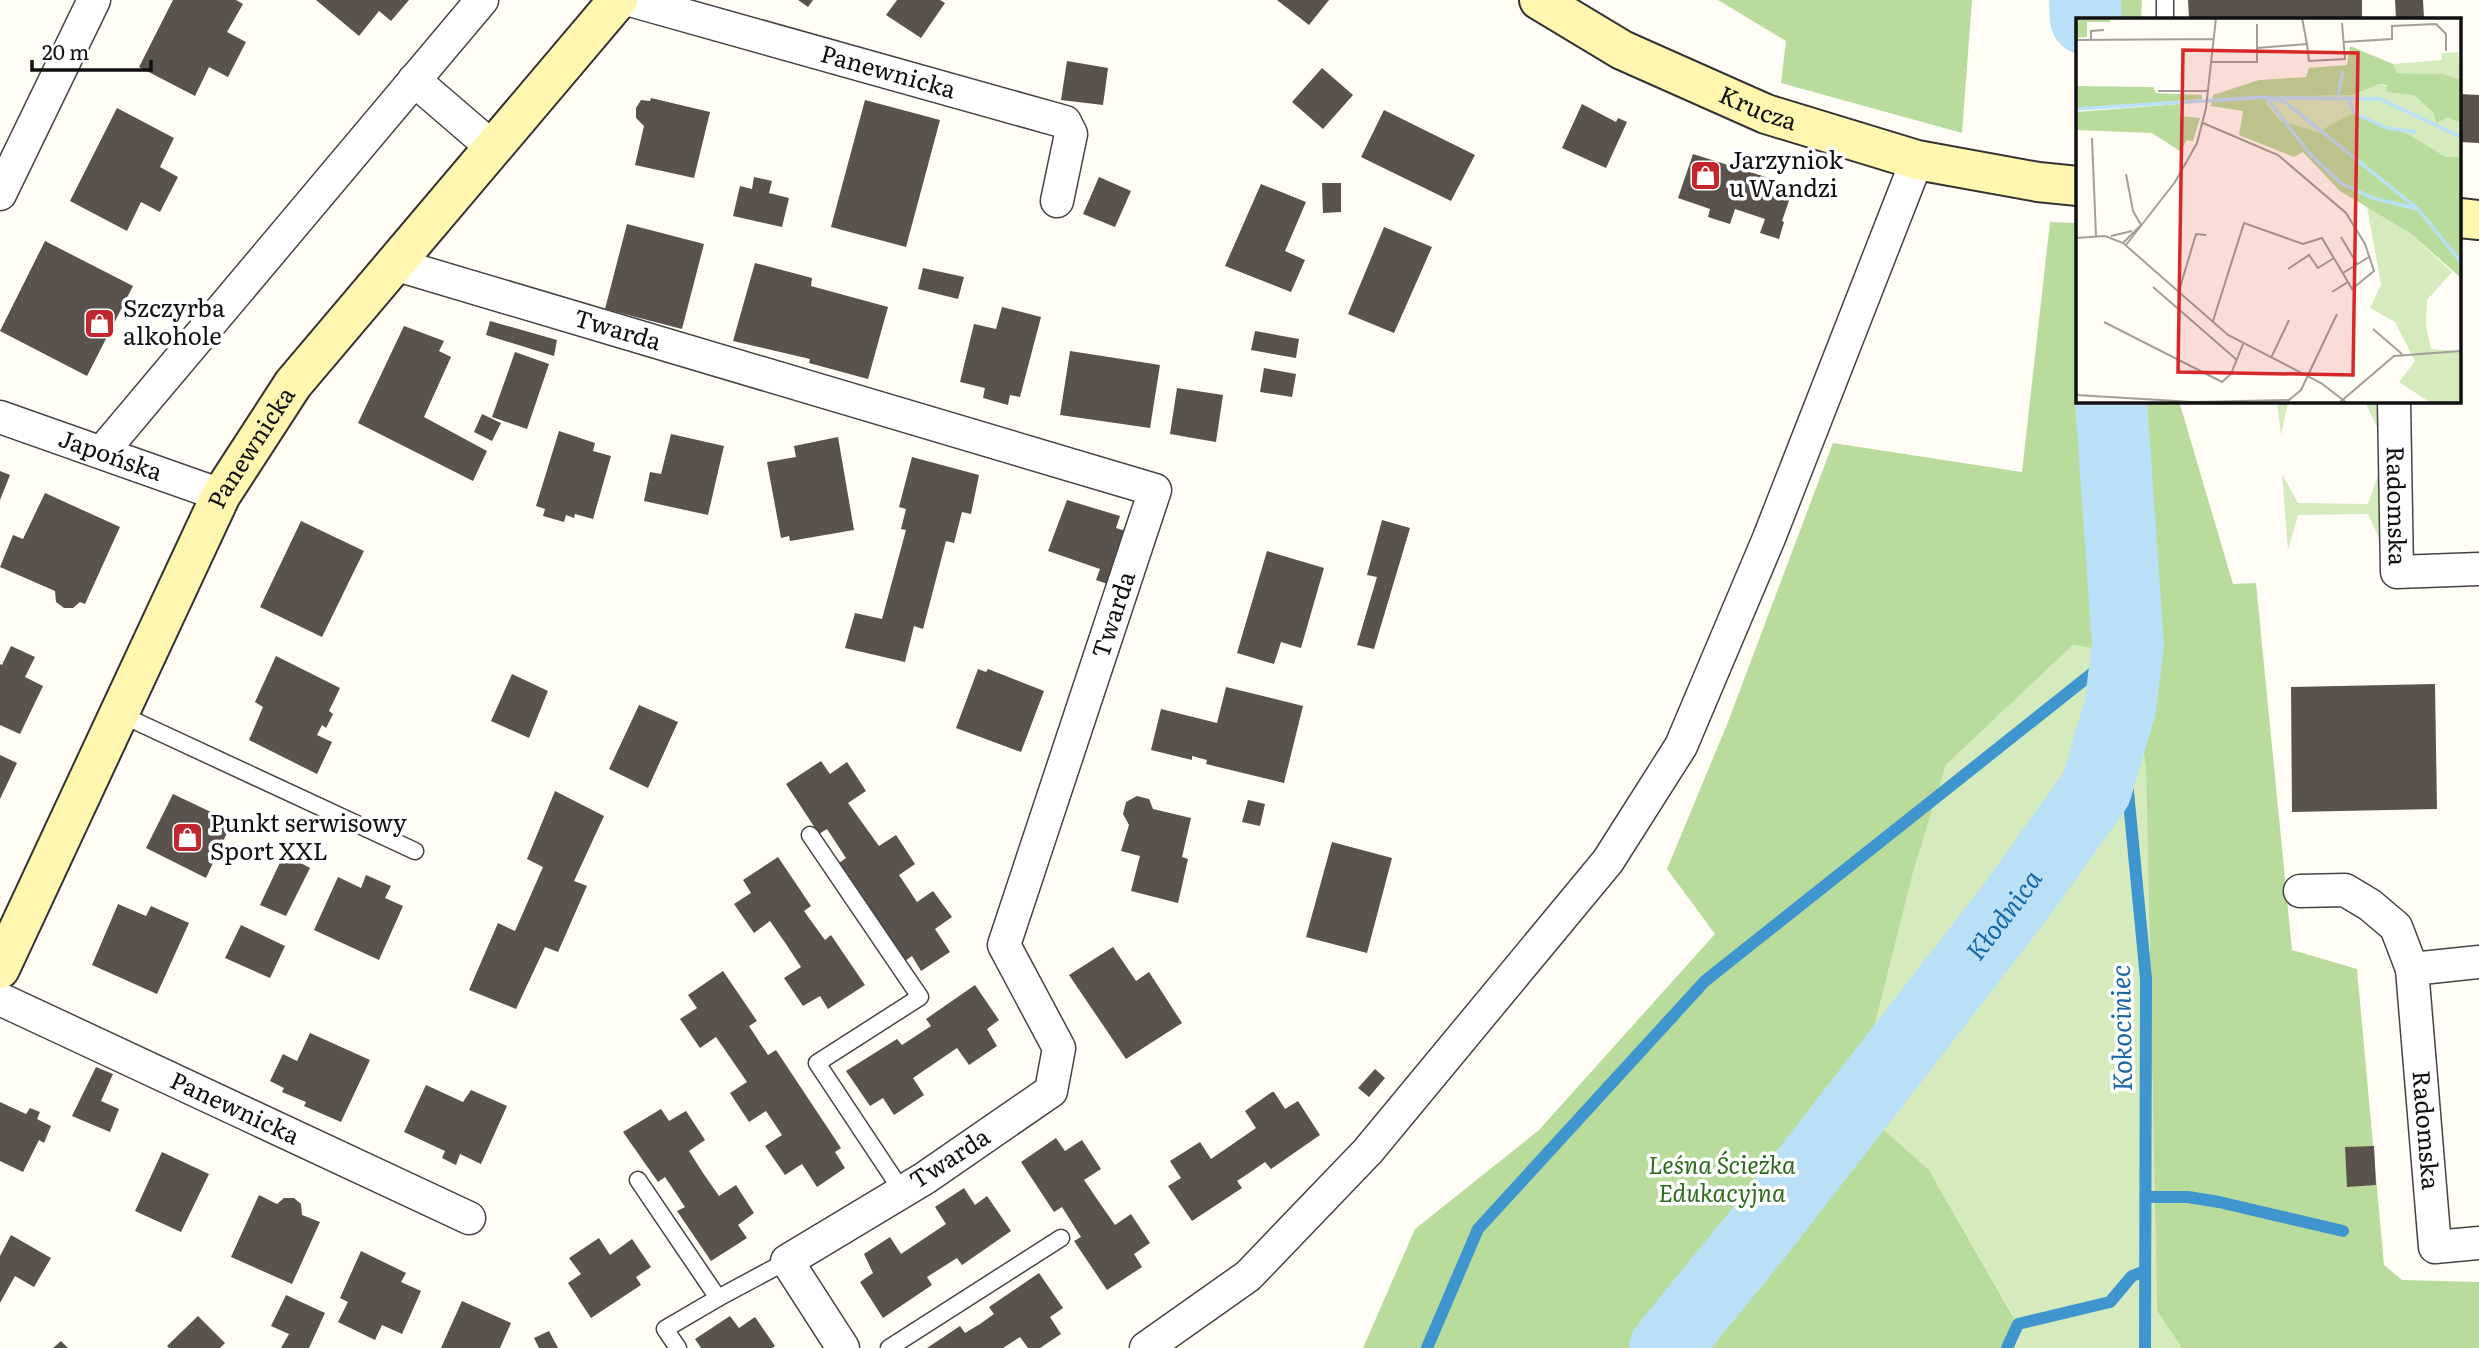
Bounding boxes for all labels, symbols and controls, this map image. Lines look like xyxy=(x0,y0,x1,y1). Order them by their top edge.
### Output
inset map xyxy=(2076,18,2462,402)
scale bar xyxy=(32,28,150,72)
street label: Panewnicka xyxy=(817,34,960,106)
text: 20 m xyxy=(42,35,89,66)
street label: Krucza xyxy=(1714,75,1802,137)
place label: Jarzyniok u Wandzi xyxy=(1729,141,1844,204)
shop icon: Jarzyniok u Wandzi xyxy=(1689,158,1723,192)
place label: Szczyrba alkohole xyxy=(123,289,225,352)
street label: Twarda xyxy=(570,298,666,357)
shop icon: Szczyrba alkohole xyxy=(83,306,117,340)
street label: Panewnicka xyxy=(197,379,302,514)
street label: Japońska xyxy=(54,419,168,488)
street label: Radomska xyxy=(2380,446,2417,566)
street label: Twarda xyxy=(1081,566,1142,662)
place label: Punkt serwisowy Sport XXL xyxy=(210,804,407,867)
shop icon: Punkt serwisowy Sport XXL xyxy=(170,821,204,855)
water label: Kłodnica xyxy=(1955,860,2050,968)
water label: Kokociniec xyxy=(2099,964,2140,1092)
street label: Panewnicka xyxy=(165,1061,306,1152)
street label: Radomska xyxy=(2405,1069,2450,1191)
street label: Twarda xyxy=(902,1118,996,1196)
park label: Leśna Ścieżka Edukacyjna xyxy=(1648,1146,1796,1209)

